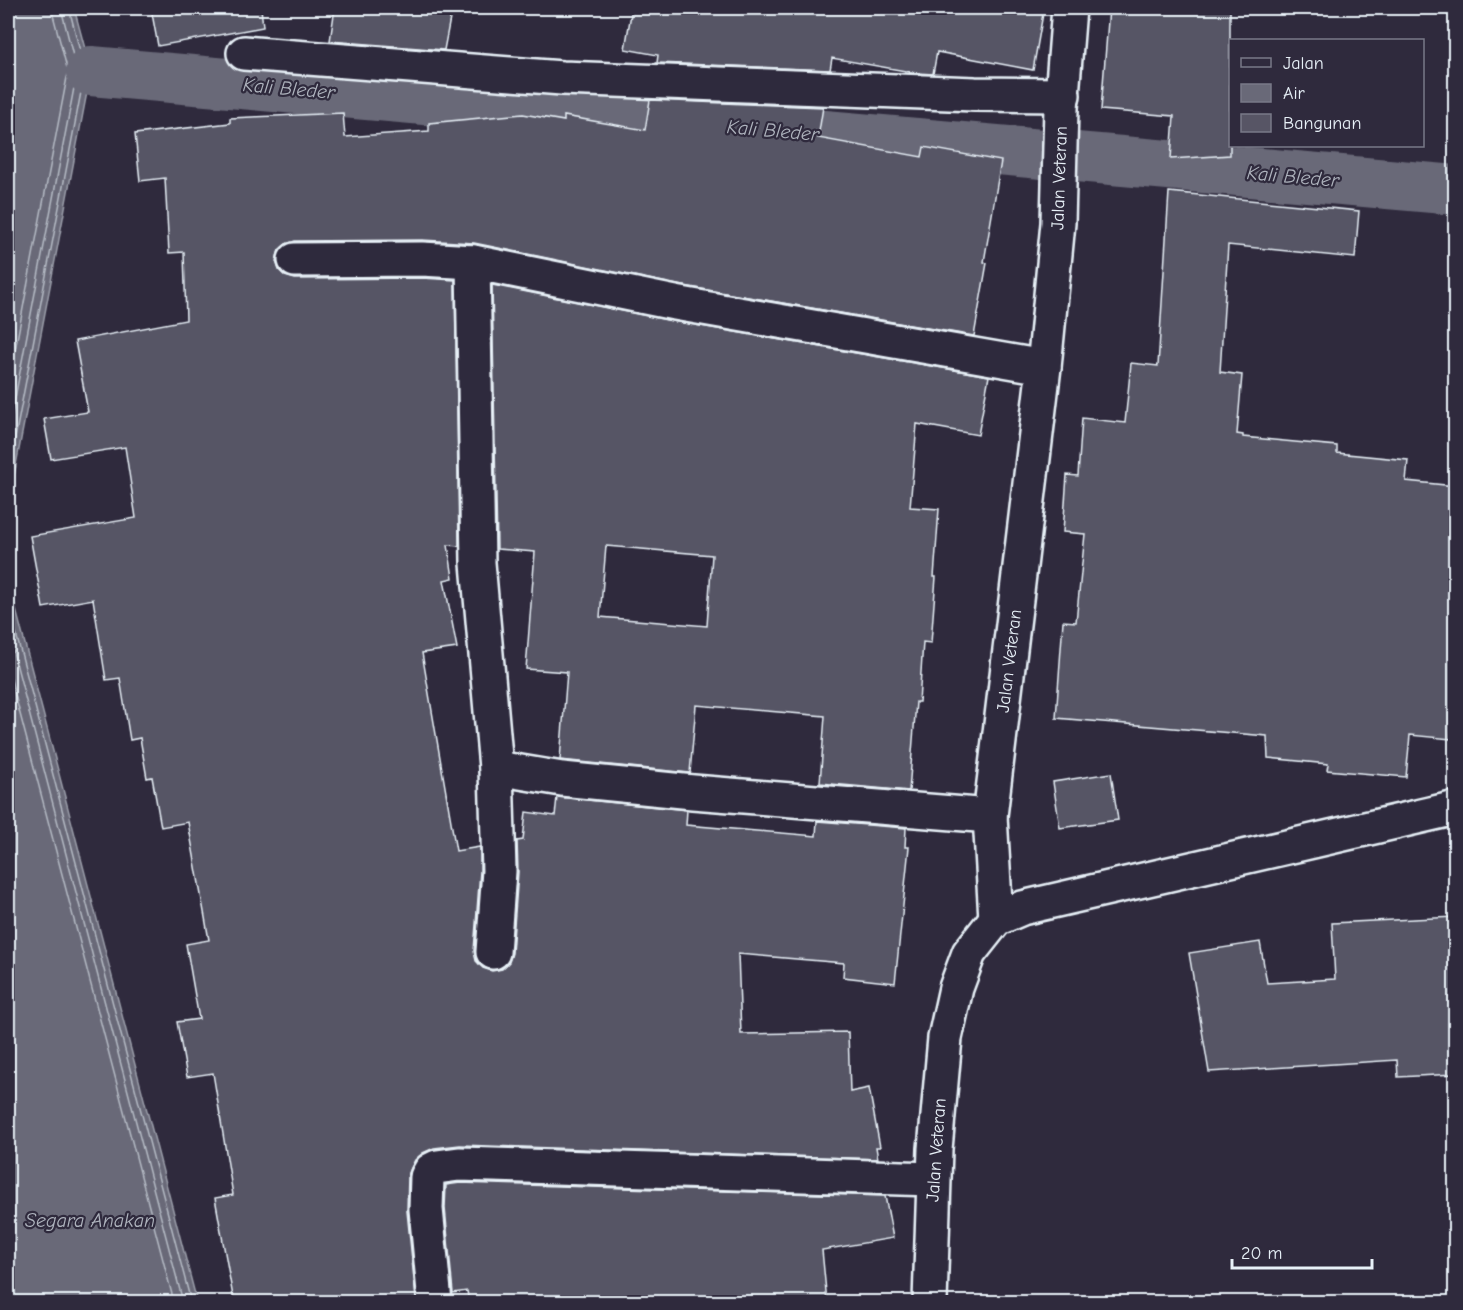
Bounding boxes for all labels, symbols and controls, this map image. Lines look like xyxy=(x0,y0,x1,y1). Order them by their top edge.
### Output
legend xyxy=(1229,39,1424,147)
text: Jalan xyxy=(1283,53,1324,74)
water label: Kali Bleder xyxy=(242,73,337,104)
text: Air xyxy=(1283,83,1306,104)
text: Bangunan xyxy=(1283,113,1361,134)
water label: Kali Bleder xyxy=(726,115,821,146)
street label: Jalan Veteran xyxy=(1047,126,1072,230)
water label: Kali Bleder xyxy=(1246,161,1341,192)
street label: Jalan Veteran xyxy=(993,608,1026,714)
street label: Jalan Veteran xyxy=(922,1097,951,1203)
water label: Segara Anakan xyxy=(25,1209,155,1232)
scale bar xyxy=(1232,1232,1372,1270)
text: 20 m xyxy=(1241,1243,1282,1264)

